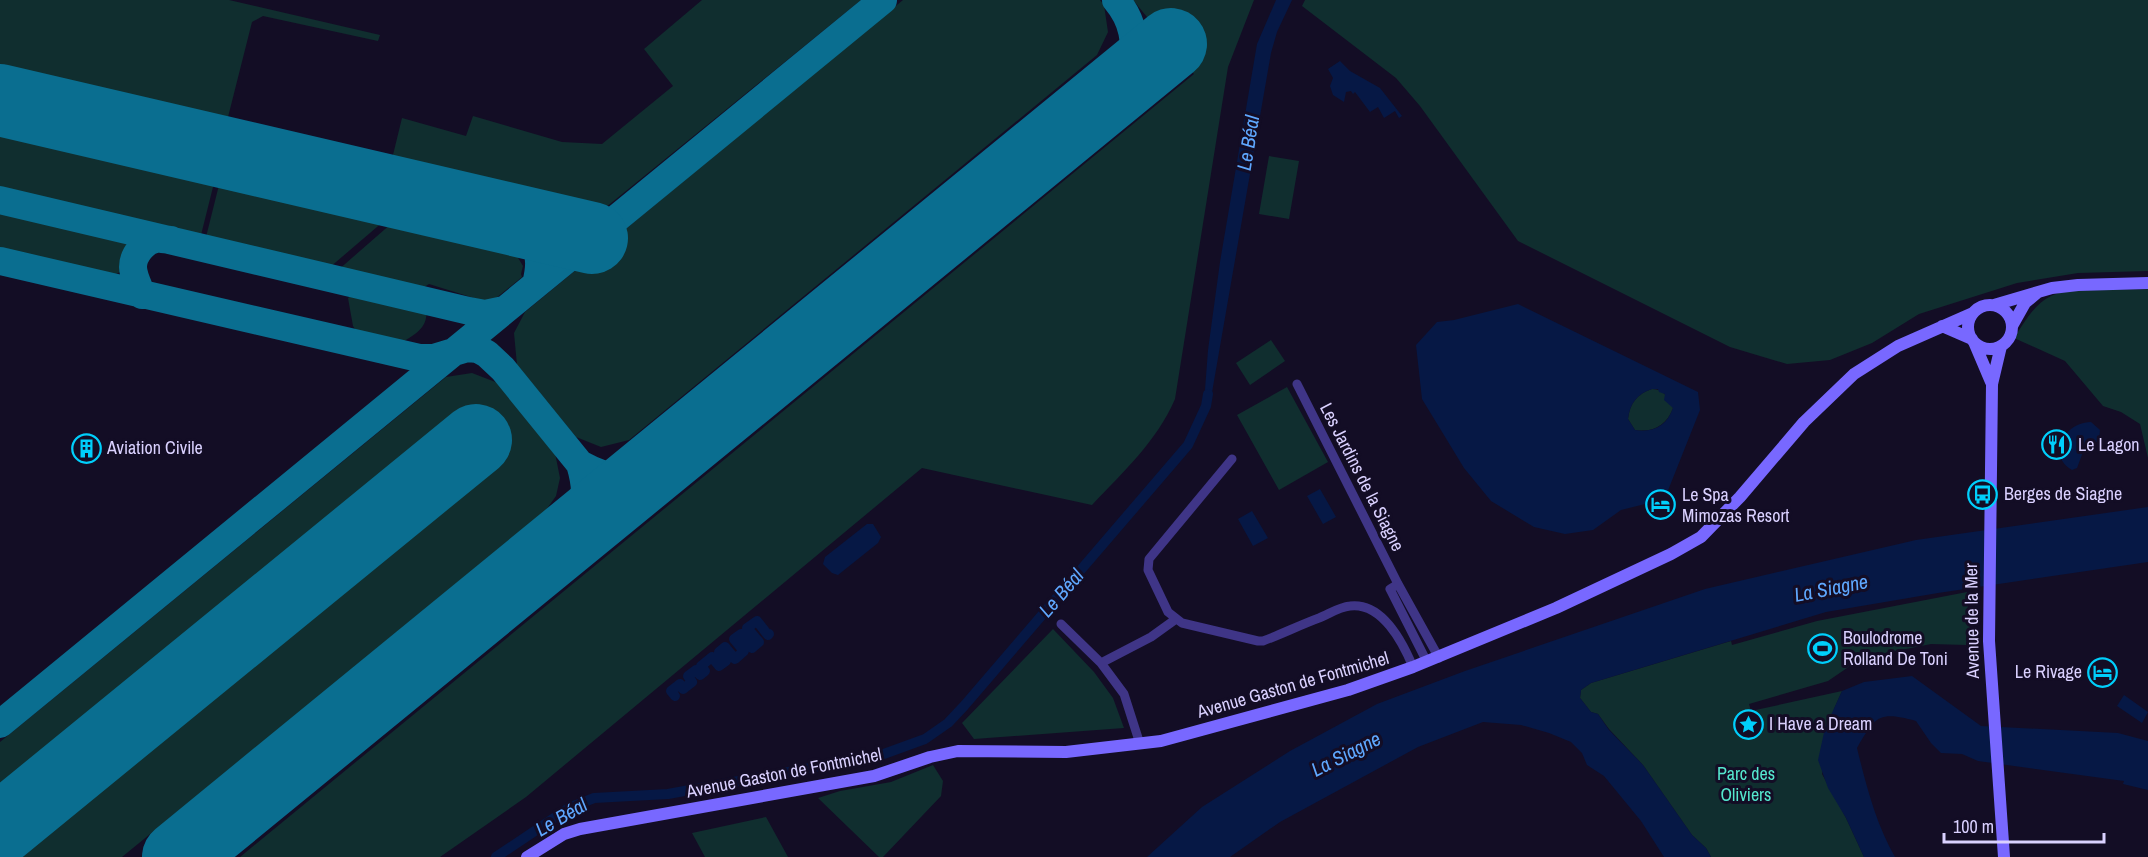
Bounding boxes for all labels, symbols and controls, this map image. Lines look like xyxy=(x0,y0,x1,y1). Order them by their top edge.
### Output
water label: Le Béal xyxy=(1230,113,1265,173)
street label: Les Jardins de la Siagne xyxy=(1314,398,1411,555)
restaurant icon: Le Lagon xyxy=(2041,429,2073,461)
building icon: Aviation Civile xyxy=(70,432,102,464)
place label: Le Lagon xyxy=(2078,432,2140,457)
place label: Aviation Civile xyxy=(106,435,203,460)
bus stop icon: Berges de Siagne xyxy=(1967,478,1999,510)
place label: Berges de Siagne xyxy=(2004,481,2122,506)
place label: Le Spa Mimozas Resort xyxy=(1682,482,1789,528)
hotel icon: Le Spa Mimozas Resort xyxy=(1645,489,1677,521)
water label: Le Béal xyxy=(1032,563,1089,623)
street label: Avenue de la Mer xyxy=(1958,563,1985,680)
water label: La Siagne xyxy=(1792,567,1870,608)
place label: Boulodrome Rolland De Toni xyxy=(1843,625,1948,671)
sports icon: Boulodrome Rolland De Toni xyxy=(1806,632,1838,664)
street label: Avenue Gaston de Fontmichel xyxy=(1193,645,1392,724)
hotel icon: Le Rivage xyxy=(2087,656,2119,688)
place label: Le Rivage xyxy=(2015,659,2082,684)
place icon: I Have a Dream xyxy=(1732,708,1764,740)
place label: I Have a Dream xyxy=(1769,711,1872,736)
water label: La Siagne xyxy=(1306,725,1385,783)
street label: Avenue Gaston de Fontmichel xyxy=(683,741,884,804)
park label: Parc des Oliviers xyxy=(1717,761,1775,807)
water label: Le Béal xyxy=(530,791,592,842)
scale bar xyxy=(1944,806,2104,844)
text: 100 m xyxy=(1953,814,1994,839)

